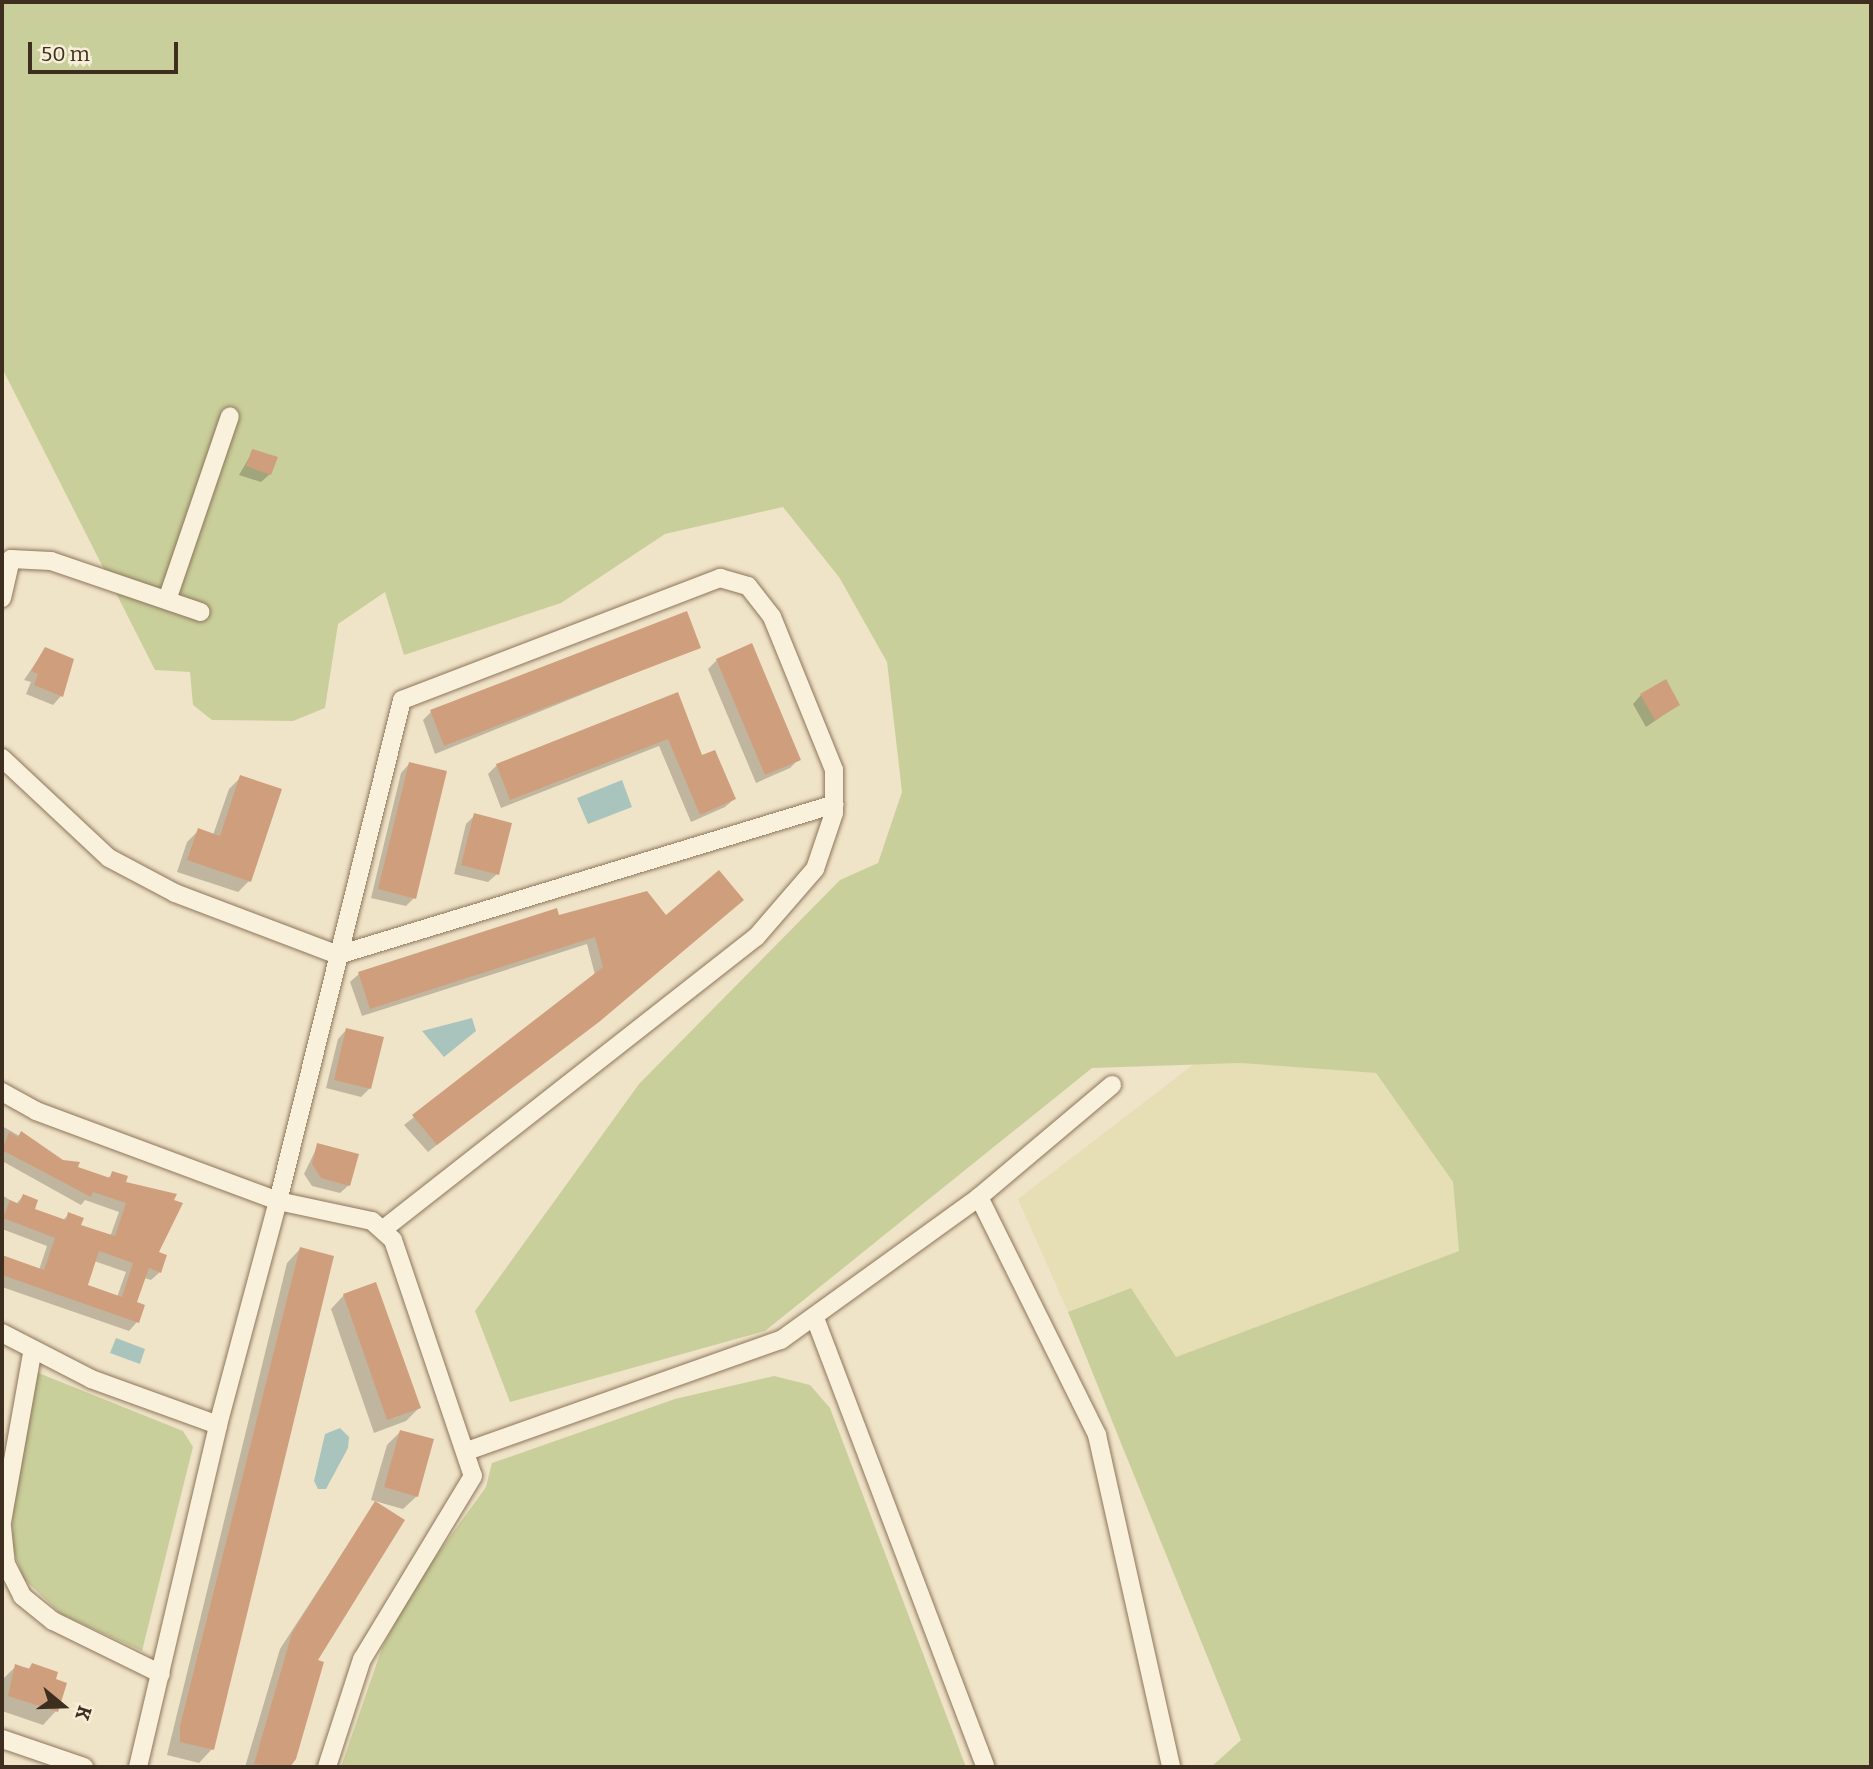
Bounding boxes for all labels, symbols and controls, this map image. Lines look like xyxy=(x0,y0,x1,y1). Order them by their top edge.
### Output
scale bar xyxy=(32,28,182,72)
text: 50 m xyxy=(41,41,90,67)
north arrow xyxy=(28,1671,98,1741)
text: K xyxy=(70,1703,96,1723)

